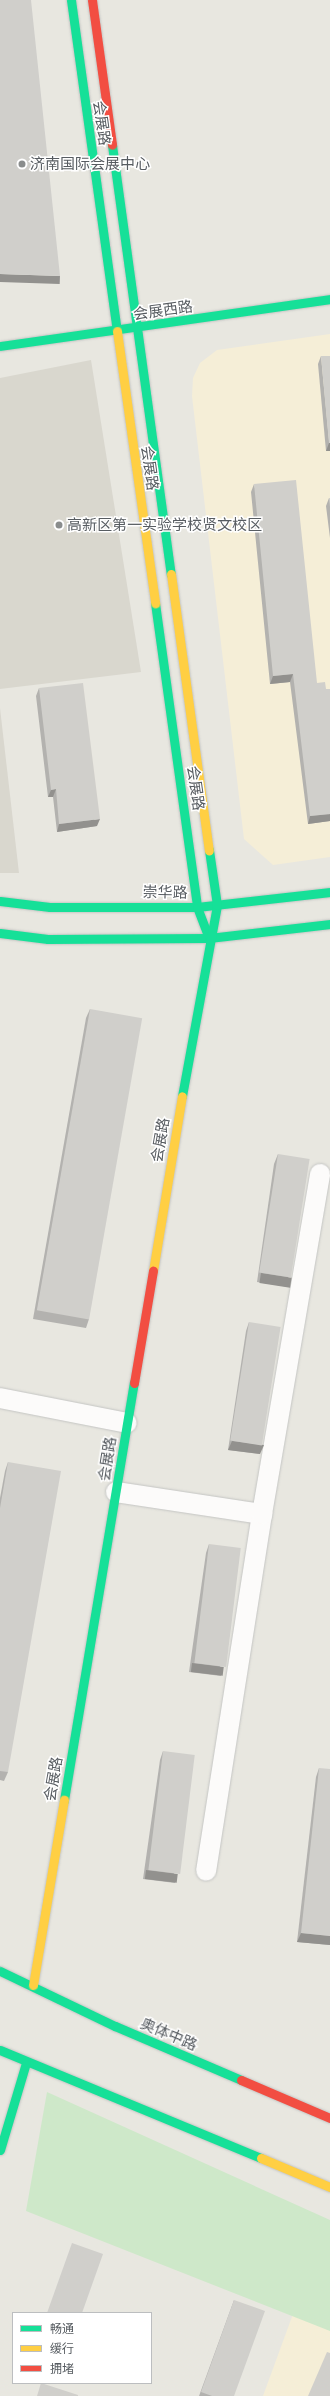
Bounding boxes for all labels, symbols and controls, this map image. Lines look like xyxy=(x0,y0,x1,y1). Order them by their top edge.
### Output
street label: 会展路 xyxy=(90,99,114,147)
place label: 济南国际会展中心 xyxy=(30,155,150,173)
marker: 济南国际会展中心 xyxy=(17,159,27,169)
street label: 会展西路 xyxy=(132,297,194,323)
street label: 会展路 xyxy=(138,444,162,492)
place label: 高新区第一实验学校贤文校区 xyxy=(67,516,262,534)
marker: 高新区第一实验学校贤文校区 xyxy=(54,520,64,530)
street label: 会展路 xyxy=(184,764,208,812)
street label: 崇华路 xyxy=(142,883,188,901)
street label: 会展路 xyxy=(147,1116,173,1164)
street label: 会展路 xyxy=(95,1435,119,1483)
street label: 会展路 xyxy=(40,1755,66,1803)
street label: 奥体中路 xyxy=(138,2014,200,2054)
legend xyxy=(12,2312,152,2384)
text: 畅通 xyxy=(50,2321,74,2337)
text: 缓行 xyxy=(50,2341,74,2357)
text: 拥堵 xyxy=(50,2361,74,2377)

